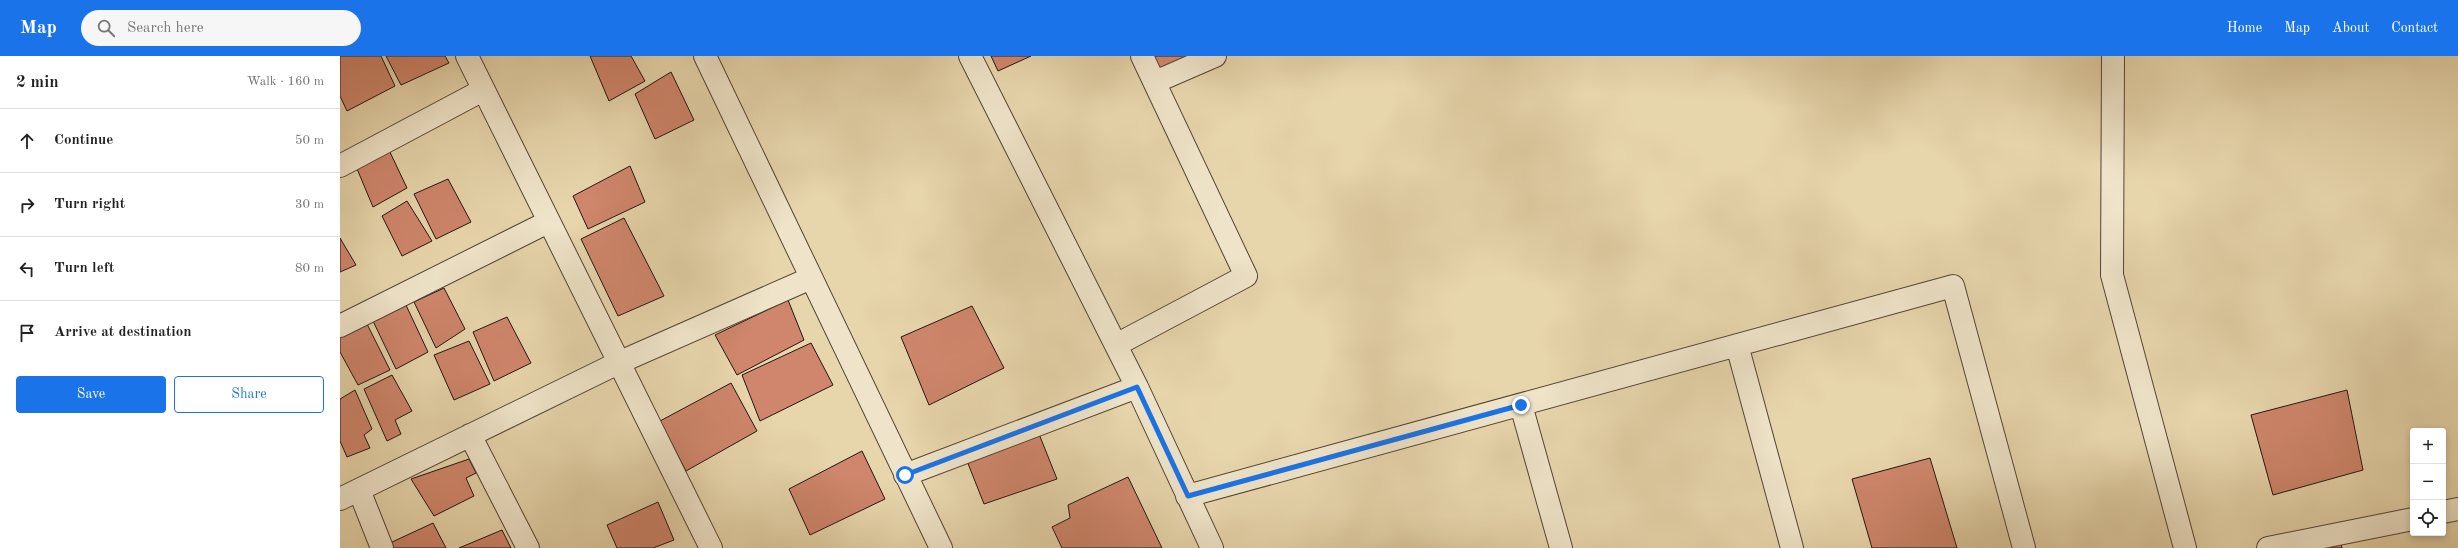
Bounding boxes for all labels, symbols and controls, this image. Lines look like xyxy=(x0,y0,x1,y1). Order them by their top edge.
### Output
search box xyxy=(81,10,361,46)
icon: search xyxy=(95,17,117,39)
text: Map xyxy=(20,19,57,38)
text: Search here xyxy=(127,21,204,36)
text: Home xyxy=(2227,21,2262,35)
text: Map xyxy=(2284,21,2310,35)
text: About xyxy=(2332,21,2369,35)
text: Contact xyxy=(2391,21,2438,35)
text: 2 min xyxy=(16,74,59,91)
text: Walk · 160 m xyxy=(247,75,324,88)
icon: ahead xyxy=(16,130,38,152)
text: Continue xyxy=(54,133,113,148)
text: 50 m xyxy=(295,134,324,147)
icon: right xyxy=(16,194,38,216)
text: Turn right xyxy=(54,197,125,212)
text: 30 m xyxy=(295,198,324,211)
icon: left xyxy=(16,258,38,280)
text: Turn left xyxy=(54,261,114,276)
text: 80 m xyxy=(295,262,324,275)
icon: arrive xyxy=(16,322,38,344)
text: Arrive at destination xyxy=(54,325,192,340)
button: Save xyxy=(16,376,166,413)
button: Share xyxy=(174,376,324,413)
route end xyxy=(1512,396,1530,414)
map controls xyxy=(2410,428,2446,536)
button: + xyxy=(2410,428,2446,464)
button: − xyxy=(2410,464,2446,500)
route start xyxy=(896,466,914,484)
button: locate xyxy=(2410,500,2446,536)

